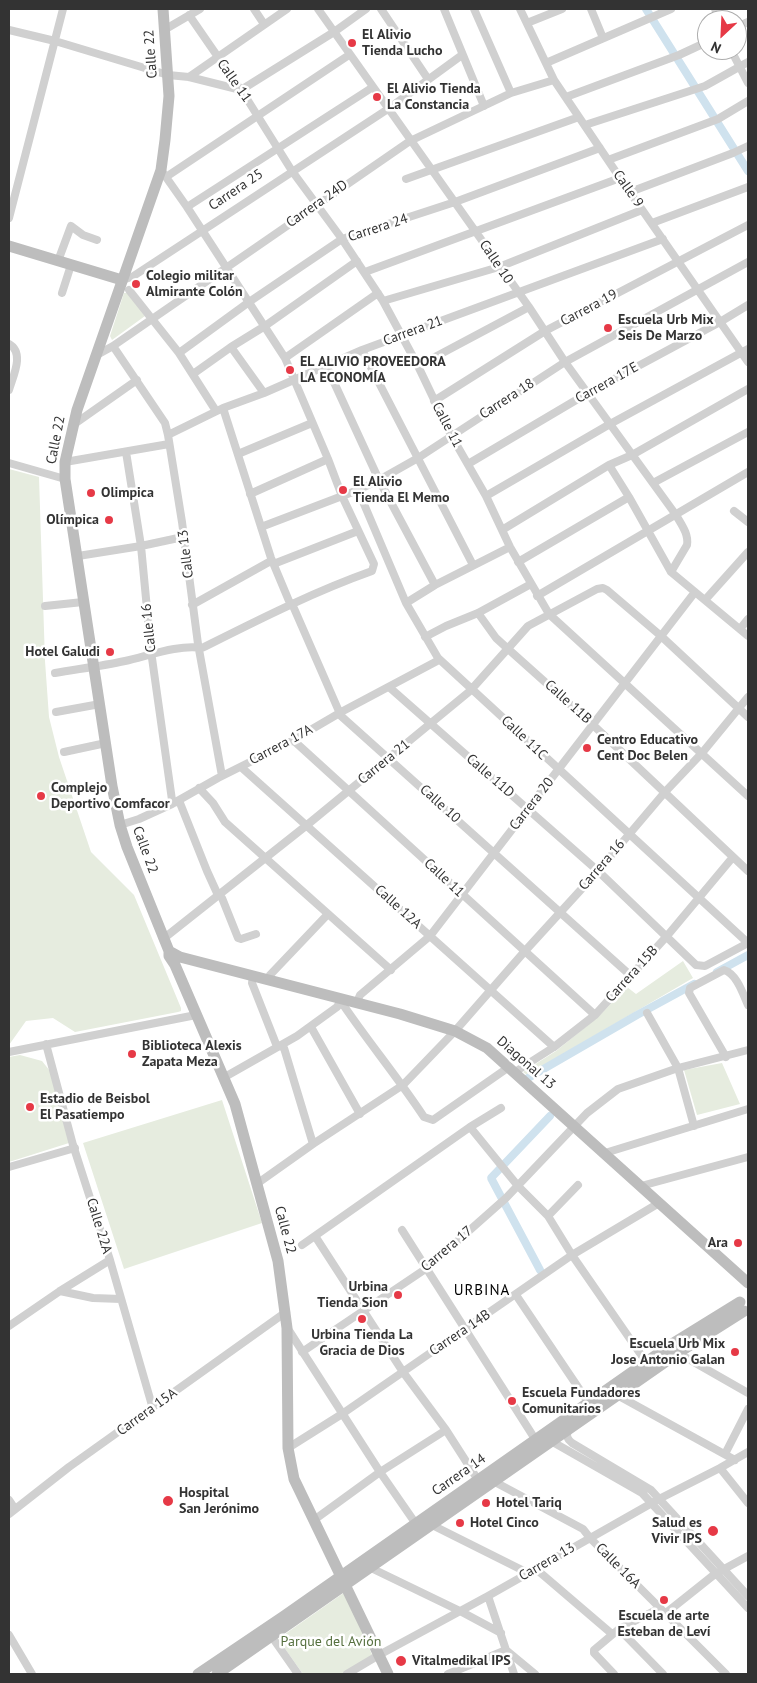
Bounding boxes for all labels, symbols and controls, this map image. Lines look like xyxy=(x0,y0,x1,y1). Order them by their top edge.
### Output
north arrow xyxy=(697,10,747,60)
place label: El Alivio Tienda Lucho xyxy=(362,27,442,59)
street label: Calle 22 xyxy=(141,29,161,79)
marker: El Alivio Tienda Lucho xyxy=(346,37,358,49)
text: N xyxy=(708,38,724,58)
street label: Calle 11 xyxy=(213,56,255,106)
place label: El Alivio Tienda La Constancia xyxy=(387,81,481,114)
marker: El Alivio Tienda La Constancia xyxy=(371,91,383,103)
street label: Carrera 25 xyxy=(206,166,266,214)
street label: Calle 9 xyxy=(609,167,647,211)
street label: Carrera 24D xyxy=(283,177,351,231)
street label: Carrera 24 xyxy=(346,210,410,246)
street label: Calle 10 xyxy=(475,237,517,287)
place label: Colegio militar Almirante Colón xyxy=(146,268,243,300)
marker: Colegio militar Almirante Colón xyxy=(130,278,142,290)
street label: Carrera 19 xyxy=(558,286,620,330)
street label: Carrera 21 xyxy=(381,312,445,350)
place label: Escuela Urb Mix Seis De Marzo xyxy=(618,312,714,344)
marker: Escuela Urb Mix Seis De Marzo xyxy=(602,322,614,334)
place label: EL ALIVIO PROVEEDORA LA ECONOMÍA xyxy=(300,354,446,387)
street label: Carrera 17E xyxy=(573,359,641,407)
marker: EL ALIVIO PROVEEDORA LA ECONOMÍA xyxy=(284,364,296,376)
street label: Carrera 18 xyxy=(476,375,538,423)
street label: Calle 11 xyxy=(428,399,466,451)
street label: Calle 22 xyxy=(43,414,69,466)
place label: El Alivio Tienda El Memo xyxy=(353,474,450,507)
marker: El Alivio Tienda El Memo xyxy=(337,484,349,496)
place label: Olimpica xyxy=(101,485,154,501)
marker: Olimpica xyxy=(85,487,97,499)
place label: Olímpica xyxy=(46,512,99,528)
marker: Olímpica xyxy=(103,514,115,526)
street label: Calle 13 xyxy=(175,529,197,579)
street label: Calle 16 xyxy=(138,603,160,653)
place label: Hotel Galudi xyxy=(25,644,100,660)
marker: Hotel Galudi xyxy=(104,646,116,658)
street label: Calle 11B xyxy=(541,677,595,727)
street label: Calle 11C xyxy=(497,712,551,764)
street label: Carrera 17A xyxy=(246,721,316,769)
place label: Centro Educativo Cent Doc Belen xyxy=(597,732,698,764)
street label: Carrera 21 xyxy=(355,736,413,788)
marker: Centro Educativo Cent Doc Belen xyxy=(581,742,593,754)
street label: Calle 11D xyxy=(463,751,517,801)
street label: Carrera 20 xyxy=(506,774,558,834)
place label: Complejo Deportivo Comfacor xyxy=(51,780,170,812)
street label: Calle 10 xyxy=(416,781,464,827)
marker: Complejo Deportivo Comfacor xyxy=(35,790,47,802)
street label: Calle 22 xyxy=(129,824,161,876)
street label: Carrera 16 xyxy=(575,836,629,894)
street label: Calle 11 xyxy=(420,855,468,901)
street label: Calle 12A xyxy=(371,882,425,932)
street label: Carrera 15B xyxy=(602,942,662,1006)
street label: Diagonal 13 xyxy=(493,1033,559,1093)
place label: Biblioteca Alexis Zapata Meza xyxy=(142,1038,242,1070)
marker: Biblioteca Alexis Zapata Meza xyxy=(126,1048,138,1060)
place label: Estadio de Beisbol El Pasatiempo xyxy=(40,1091,150,1124)
marker: Estadio de Beisbol El Pasatiempo xyxy=(24,1101,36,1113)
street label: Calle 22A xyxy=(83,1196,115,1256)
street label: Calle 22 xyxy=(271,1204,299,1256)
street label: Carrera 17 xyxy=(418,1223,476,1275)
place label: Ara xyxy=(708,1235,728,1251)
marker: Ara xyxy=(732,1237,744,1249)
place label: Urbina Tienda Sion xyxy=(317,1279,388,1311)
district label: URBINA xyxy=(453,1282,511,1300)
marker: Urbina Tienda Sion xyxy=(392,1289,404,1301)
street label: Carrera 14B xyxy=(426,1306,494,1360)
marker: Urbina Tienda La Gracia de Dios xyxy=(356,1313,368,1325)
place label: Urbina Tienda La Gracia de Dios xyxy=(311,1327,413,1360)
place label: Escuela Urb Mix Jose Antonio Galan xyxy=(611,1336,725,1368)
marker: Escuela Urb Mix Jose Antonio Galan xyxy=(729,1346,741,1358)
street label: Carrera 15A xyxy=(114,1385,180,1439)
place label: Escuela Fundadores Comunitarios xyxy=(522,1385,640,1418)
marker: Escuela Fundadores Comunitarios xyxy=(506,1395,518,1407)
street label: Carrera 14 xyxy=(429,1450,489,1500)
place label: Hospital San Jerónimo xyxy=(179,1485,259,1518)
marker: Hospital San Jerónimo xyxy=(161,1494,175,1508)
place label: Hotel Tariq xyxy=(496,1495,562,1511)
marker: Hotel Tariq xyxy=(480,1497,492,1509)
place label: Hotel Cinco xyxy=(470,1515,539,1531)
place label: Salud es Vivir IPS xyxy=(651,1515,702,1548)
marker: Hotel Cinco xyxy=(454,1517,466,1529)
marker: Salud es Vivir IPS xyxy=(706,1524,720,1538)
street label: Carrera 13 xyxy=(516,1539,578,1585)
street label: Calle 16A xyxy=(592,1540,644,1592)
marker: Escuela de arte Esteban de Leví xyxy=(658,1594,670,1606)
place label: Escuela de arte Esteban de Leví xyxy=(617,1608,711,1640)
park label: Parque del Avión xyxy=(281,1634,381,1650)
place label: Vitalmedikal IPS xyxy=(412,1653,511,1669)
marker: Vitalmedikal IPS xyxy=(394,1654,408,1668)

